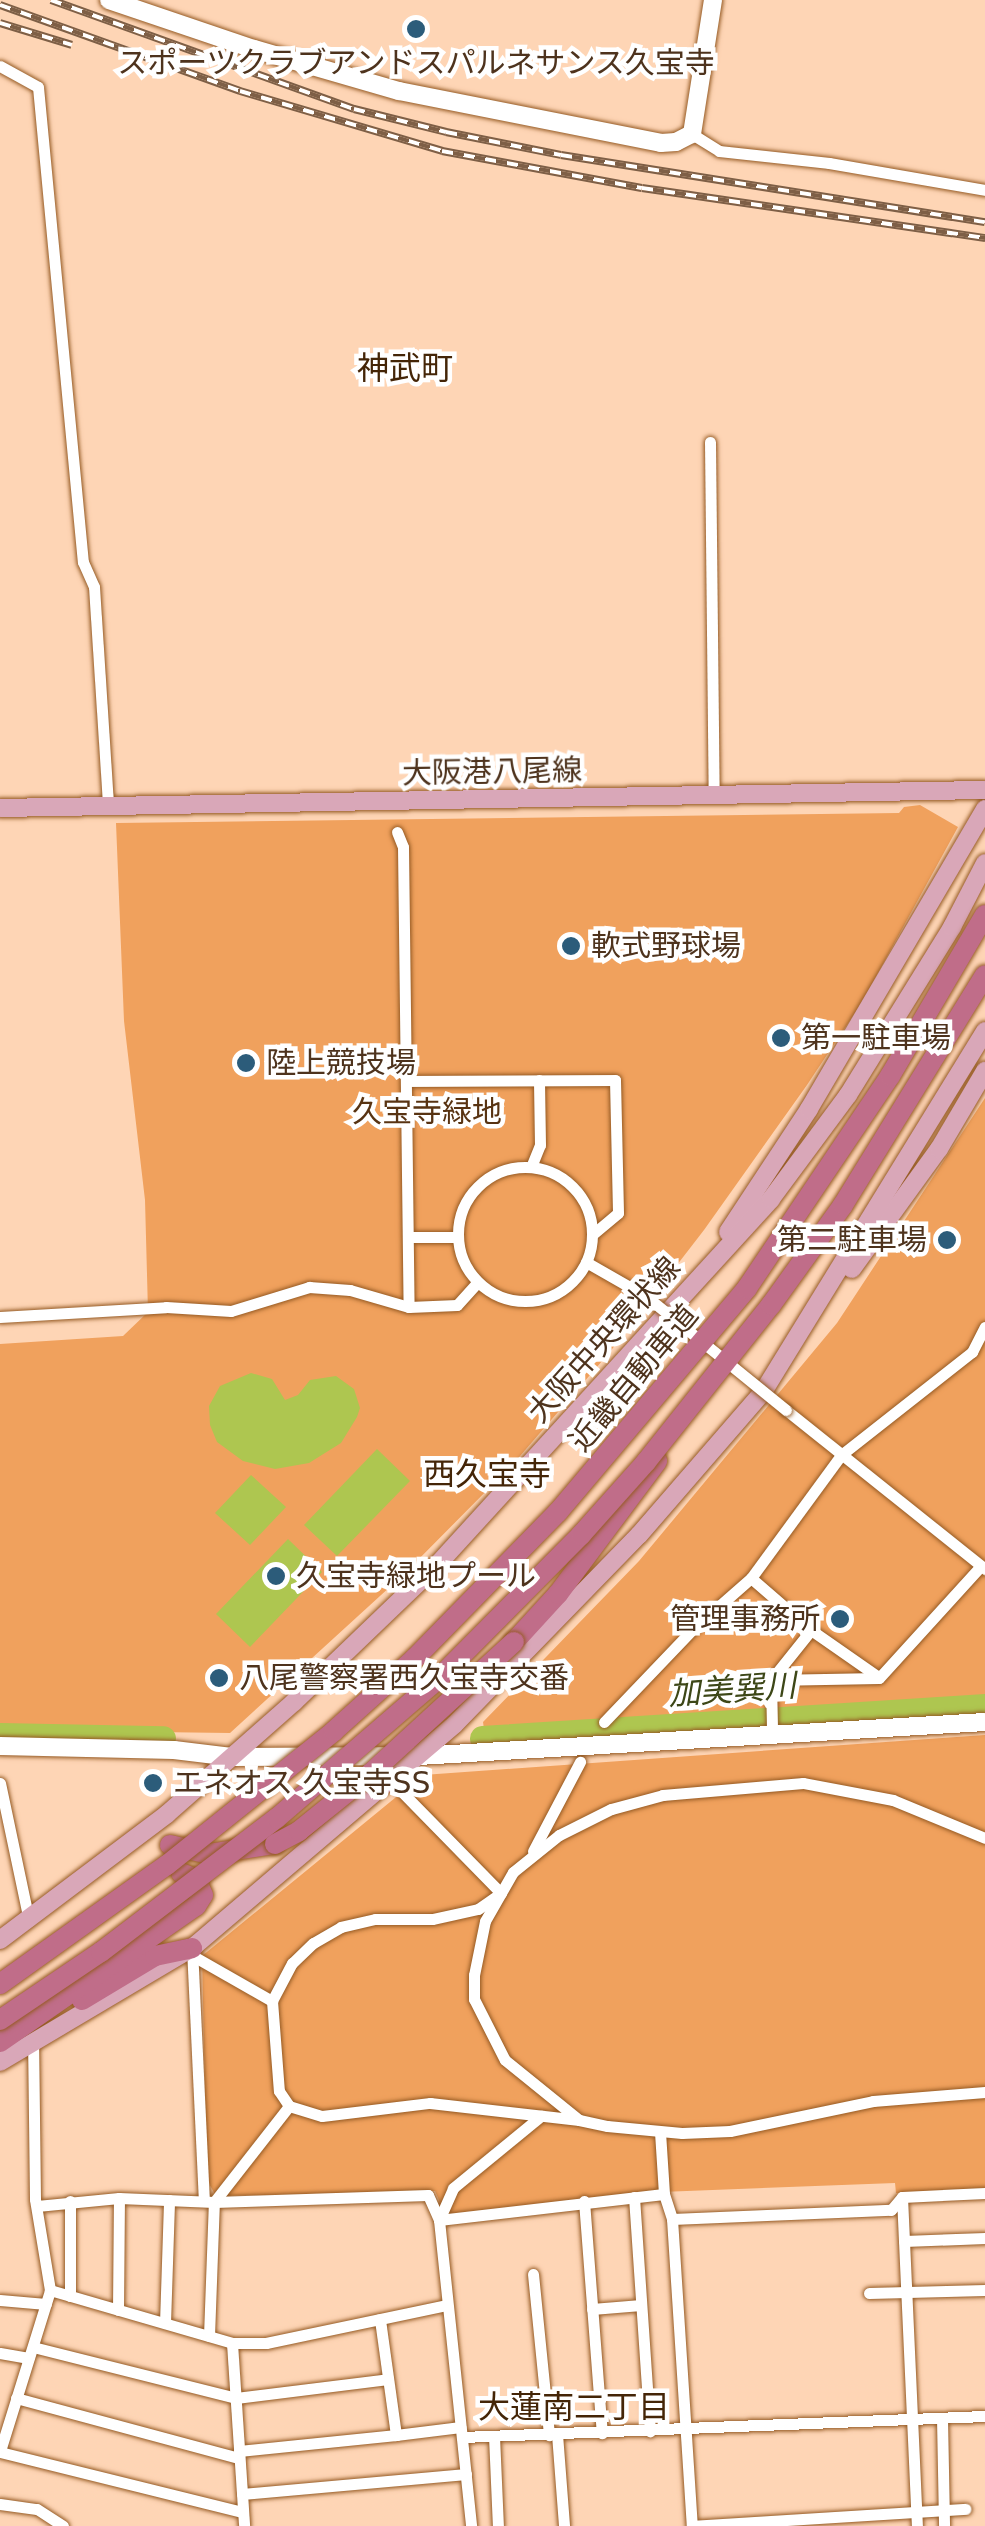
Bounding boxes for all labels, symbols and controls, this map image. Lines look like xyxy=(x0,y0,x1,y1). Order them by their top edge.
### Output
marker: スポーツクラブアンドスパルネサンス久宝寺 xyxy=(405,18,427,40)
place label: スポーツクラブアンドスパルネサンス久宝寺 xyxy=(116,45,716,81)
district label: 神武町 xyxy=(357,349,453,387)
street label: 大阪港八尾線 xyxy=(402,752,582,792)
place label: 軟式野球場 xyxy=(591,928,741,964)
marker: 軟式野球場 xyxy=(560,935,582,957)
place label: 第一駐車場 xyxy=(801,1020,951,1056)
marker: 第一駐車場 xyxy=(770,1027,792,1049)
place label: 陸上競技場 xyxy=(266,1045,416,1081)
marker: 陸上競技場 xyxy=(235,1052,257,1074)
park label: 久宝寺緑地 xyxy=(352,1094,502,1130)
place label: 第二駐車場 xyxy=(777,1222,927,1258)
marker: 第二駐車場 xyxy=(936,1229,958,1251)
street label: 大阪中央環状線 xyxy=(520,1250,688,1430)
street label: 近畿自動車道 xyxy=(562,1297,706,1459)
district label: 西久宝寺 xyxy=(423,1455,551,1493)
place label: 久宝寺緑地プール xyxy=(296,1558,536,1594)
marker: 久宝寺緑地プール xyxy=(265,1565,287,1587)
place label: 管理事務所 xyxy=(670,1601,820,1637)
marker: 管理事務所 xyxy=(829,1608,851,1630)
place label: 八尾警察署西久宝寺交番 xyxy=(239,1660,569,1696)
water label: 加美巽川 xyxy=(667,1666,797,1714)
marker: 八尾警察署西久宝寺交番 xyxy=(208,1667,230,1689)
place label: エネオス 久宝寺SS xyxy=(173,1765,431,1801)
marker: エネオス 久宝寺SS xyxy=(142,1772,164,1794)
district label: 大蓮南二丁目 xyxy=(478,2388,670,2426)

